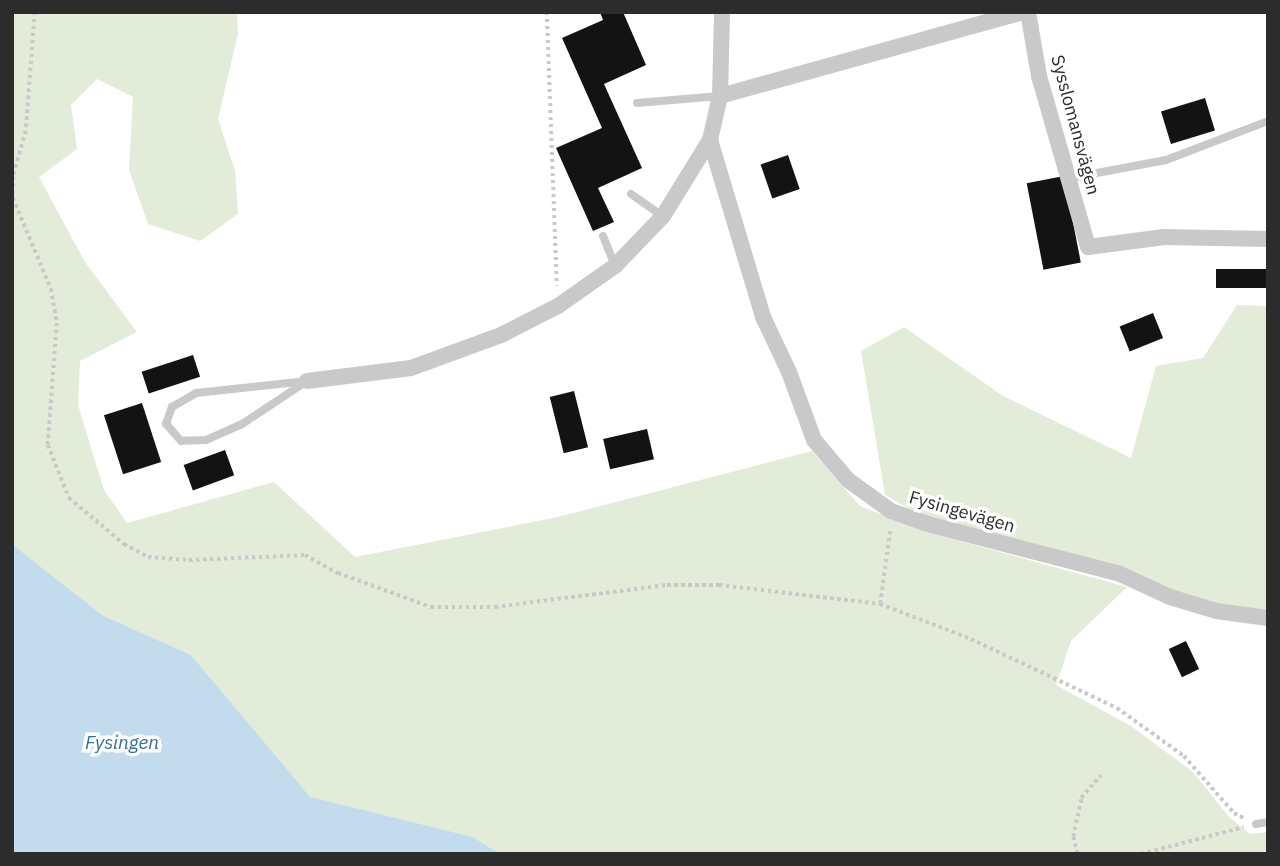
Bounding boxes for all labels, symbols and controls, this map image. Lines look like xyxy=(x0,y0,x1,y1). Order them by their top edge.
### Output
street label: Sysslomansvägen xyxy=(1046,53,1104,197)
street label: Fysingevägen xyxy=(907,487,1017,537)
water label: Fysingen xyxy=(85,732,159,754)

